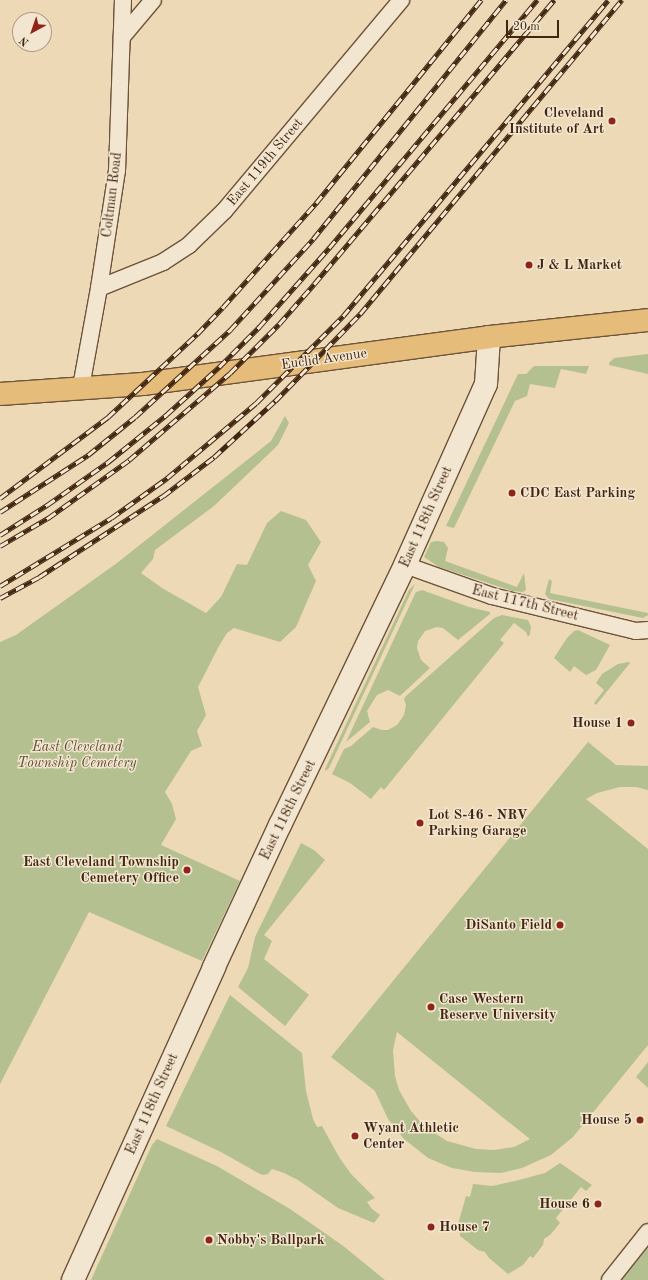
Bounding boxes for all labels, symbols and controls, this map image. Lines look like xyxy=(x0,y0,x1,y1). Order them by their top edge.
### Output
north arrow xyxy=(12,12,52,52)
scale bar xyxy=(508,12,561,38)
text: 20 m xyxy=(513,21,540,33)
text: N xyxy=(18,34,31,48)
place label: Cleveland Institute of Art xyxy=(509,105,604,138)
street label: East 119th Street xyxy=(223,115,307,209)
marker: Cleveland Institute of Art xyxy=(607,116,617,126)
street label: Coltman Road xyxy=(98,151,126,239)
place label: J & L Market xyxy=(537,257,622,273)
marker: J & L Market xyxy=(524,260,534,270)
street label: Euclid Avenue xyxy=(280,345,368,373)
street label: East 118th Street xyxy=(396,464,456,570)
place label: CDC East Parking xyxy=(520,485,635,501)
marker: CDC East Parking xyxy=(507,488,517,498)
street label: East 117th Street xyxy=(470,582,580,624)
place label: House 1 xyxy=(572,715,623,731)
marker: House 1 xyxy=(626,718,636,728)
park label: East Cleveland Township Cemetery xyxy=(18,739,136,772)
street label: East 118th Street xyxy=(256,757,320,863)
place label: Lot S-46 - NRV Parking Garage xyxy=(428,807,528,840)
marker: Lot S-46 - NRV Parking Garage xyxy=(415,818,425,828)
place label: East Cleveland Township Cemetery Office xyxy=(23,854,179,886)
marker: East Cleveland Township Cemetery Office xyxy=(182,865,192,875)
place label: DiSanto Field xyxy=(465,917,552,933)
marker: DiSanto Field xyxy=(555,920,565,930)
place label: Case Western Reserve University xyxy=(439,991,557,1024)
marker: Case Western Reserve University xyxy=(426,1002,436,1012)
street label: East 118th Street xyxy=(122,1051,182,1157)
place label: House 5 xyxy=(581,1112,632,1128)
marker: House 5 xyxy=(635,1115,645,1125)
place label: Wyant Athletic Center xyxy=(363,1120,459,1152)
marker: Wyant Athletic Center xyxy=(350,1131,360,1141)
place label: House 6 xyxy=(539,1196,590,1212)
marker: House 6 xyxy=(593,1199,603,1209)
place label: House 7 xyxy=(439,1219,490,1235)
marker: House 7 xyxy=(426,1222,436,1232)
place label: Nobby's Ballpark xyxy=(217,1232,324,1248)
marker: Nobby's Ballpark xyxy=(204,1235,214,1245)

